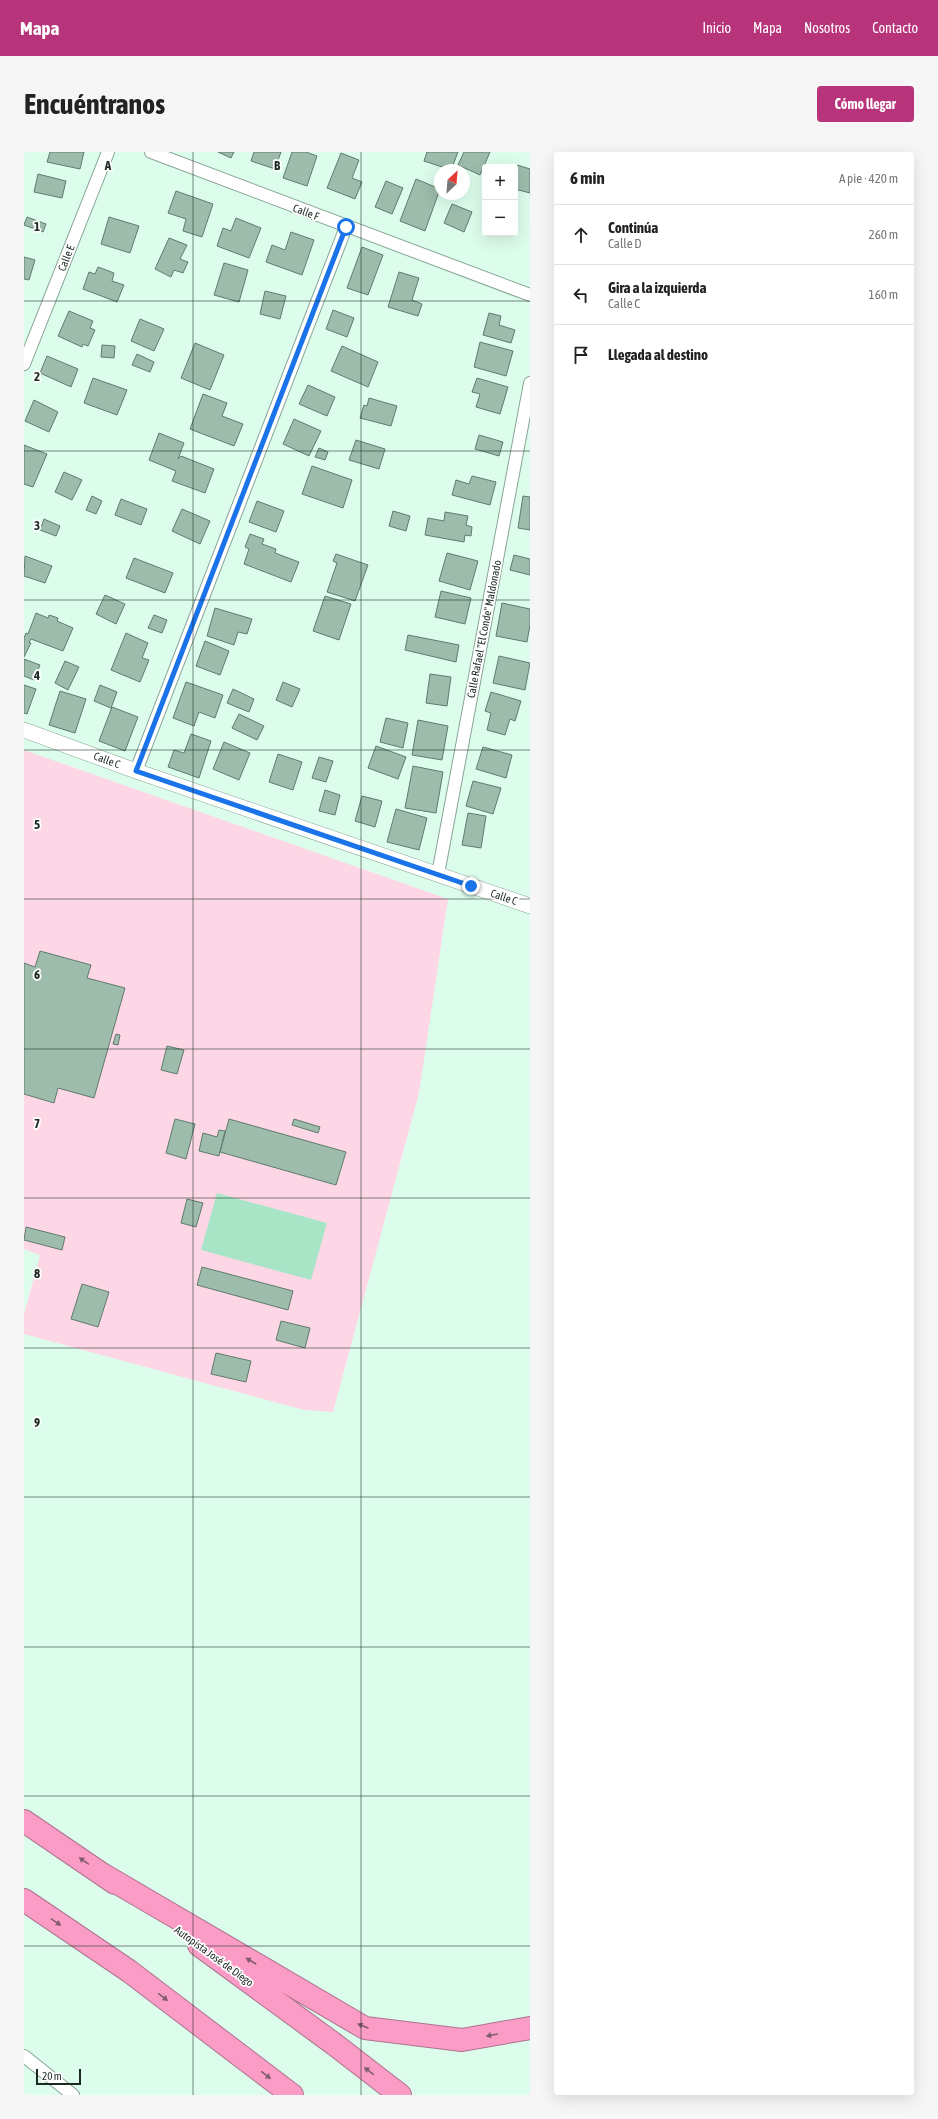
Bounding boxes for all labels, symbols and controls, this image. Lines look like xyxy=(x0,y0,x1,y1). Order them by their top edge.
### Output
text: Mapa xyxy=(20,17,59,39)
text: Inicio xyxy=(702,20,731,36)
text: Mapa xyxy=(753,20,782,36)
text: Nosotros xyxy=(804,20,850,36)
text: Contacto xyxy=(872,20,918,36)
button: Cómo llegar xyxy=(817,86,914,122)
text: Encuéntranos xyxy=(24,88,165,120)
text: A xyxy=(104,158,112,173)
text: B xyxy=(274,158,281,173)
north arrow xyxy=(434,164,470,200)
map controls xyxy=(482,164,518,236)
button: + xyxy=(482,164,518,200)
text: 6 min xyxy=(570,168,605,188)
text: A pie · 420 m xyxy=(839,171,898,186)
button: − xyxy=(482,200,518,236)
street label: Calle F xyxy=(291,202,321,223)
route start xyxy=(337,218,355,236)
text: 1 xyxy=(34,219,40,234)
text: Continúa xyxy=(608,219,658,236)
icon: ahead xyxy=(570,224,592,246)
text: 260 m xyxy=(869,227,898,242)
text: Calle D xyxy=(608,236,642,251)
street label: Calle E xyxy=(55,243,77,273)
text: Gira a la izquierda xyxy=(608,279,706,296)
icon: left xyxy=(570,284,592,306)
text: 160 m xyxy=(869,287,898,302)
text: Calle C xyxy=(608,296,640,311)
icon: arrive xyxy=(570,344,592,366)
text: Llegada al destino xyxy=(608,346,708,363)
text: 2 xyxy=(34,369,40,384)
text: 3 xyxy=(34,518,40,533)
street label: Calle Rafael "El Conde" Maldonado xyxy=(465,559,503,699)
text: 4 xyxy=(33,668,40,683)
street label: Calle C xyxy=(92,750,122,770)
text: 5 xyxy=(34,817,40,832)
route end xyxy=(462,877,480,895)
street label: Calle C xyxy=(489,887,519,907)
text: 6 xyxy=(34,967,40,982)
text: 7 xyxy=(34,1116,40,1131)
text: 8 xyxy=(34,1266,40,1281)
text: 9 xyxy=(34,1415,40,1430)
one-way arrow xyxy=(78,1857,89,1865)
one-way arrow xyxy=(51,1918,61,1926)
street label: Autopista José de Diego xyxy=(172,1923,256,1989)
one-way arrow xyxy=(245,1957,257,1964)
one-way arrow xyxy=(157,1993,168,2001)
one-way arrow xyxy=(357,2022,369,2028)
one-way arrow xyxy=(485,2032,498,2038)
scale bar xyxy=(36,2067,81,2086)
one-way arrow xyxy=(363,2067,374,2075)
text: 20 m xyxy=(42,2070,62,2082)
one-way arrow xyxy=(261,2071,272,2080)

